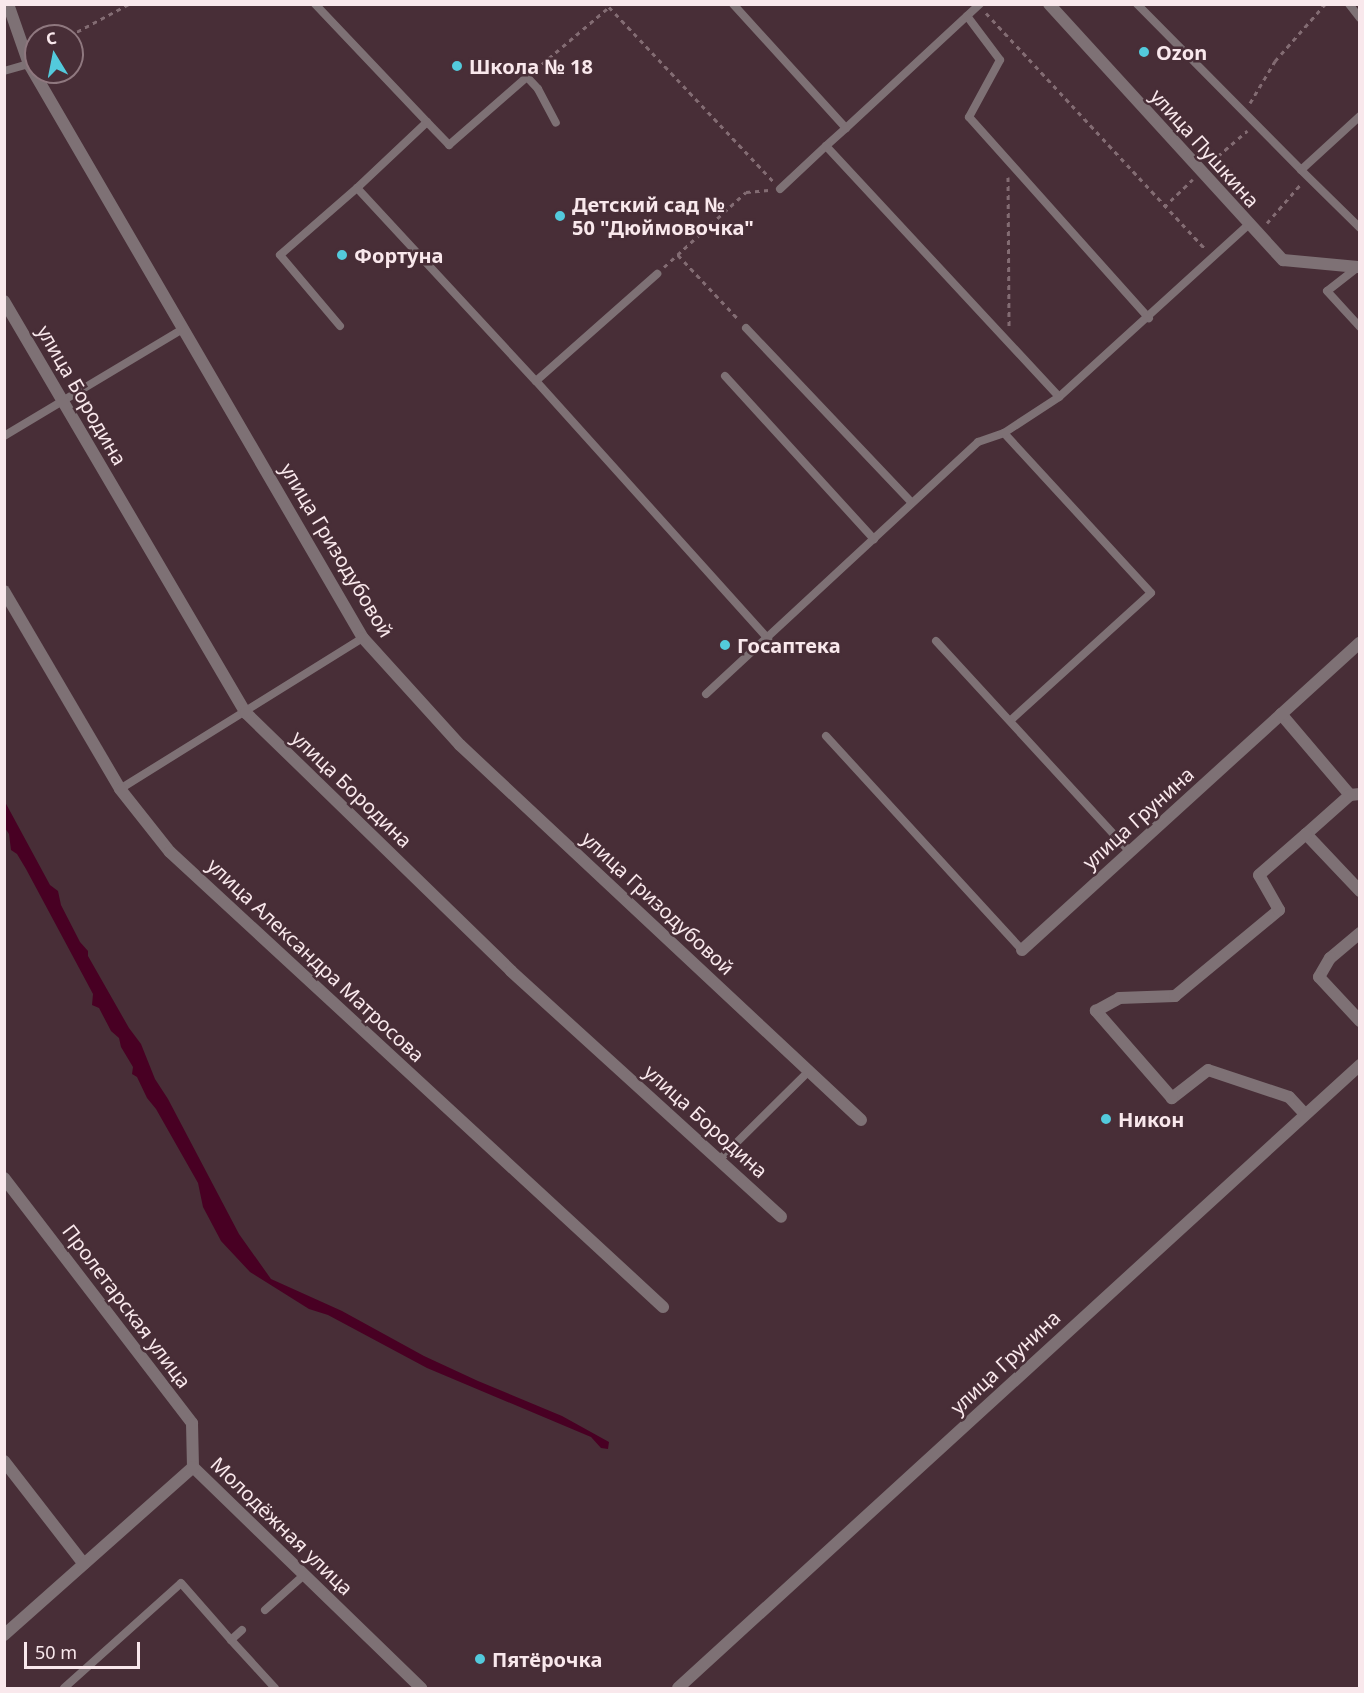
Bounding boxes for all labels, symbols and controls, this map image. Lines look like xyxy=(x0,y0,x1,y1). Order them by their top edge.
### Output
north arrow xyxy=(24,24,84,84)
text: С xyxy=(44,27,58,50)
place label: Ozon xyxy=(1156,40,1207,64)
marker: Ozon xyxy=(1137,45,1151,59)
place label: Школа № 18 xyxy=(469,54,593,78)
marker: Школа № 18 xyxy=(450,59,464,73)
street label: улица Пушкина xyxy=(1146,84,1264,212)
place label: Детский сад № 50 "Дюймовочка" xyxy=(572,192,754,239)
marker: Детский сад № 50 "Дюймовочка" xyxy=(553,209,567,223)
place label: Фортуна xyxy=(354,243,444,267)
marker: Фортуна xyxy=(335,248,349,262)
street label: улица Бородина xyxy=(32,321,132,469)
street label: улица Гризодубовой xyxy=(275,458,399,642)
place label: Госаптека xyxy=(737,633,841,657)
marker: Госаптека xyxy=(718,638,732,652)
street label: улица Бородина xyxy=(287,726,417,852)
street label: улица Грунина xyxy=(1077,762,1199,874)
street label: улица Гризодубовой xyxy=(577,826,739,980)
street label: улица Александра Матросова xyxy=(203,853,429,1067)
street label: улица Бородина xyxy=(639,1059,773,1183)
place label: Никон xyxy=(1118,1107,1184,1131)
marker: Никон xyxy=(1099,1112,1113,1126)
street label: Пролетарская улица xyxy=(58,1220,196,1392)
street label: улица Грунина xyxy=(945,1305,1065,1419)
street label: Молодёжная улица xyxy=(206,1452,358,1600)
scale bar xyxy=(27,1630,142,1668)
text: 50 m xyxy=(35,1640,77,1664)
place label: Пятёрочка xyxy=(492,1647,602,1671)
marker: Пятёрочка xyxy=(473,1652,487,1666)

